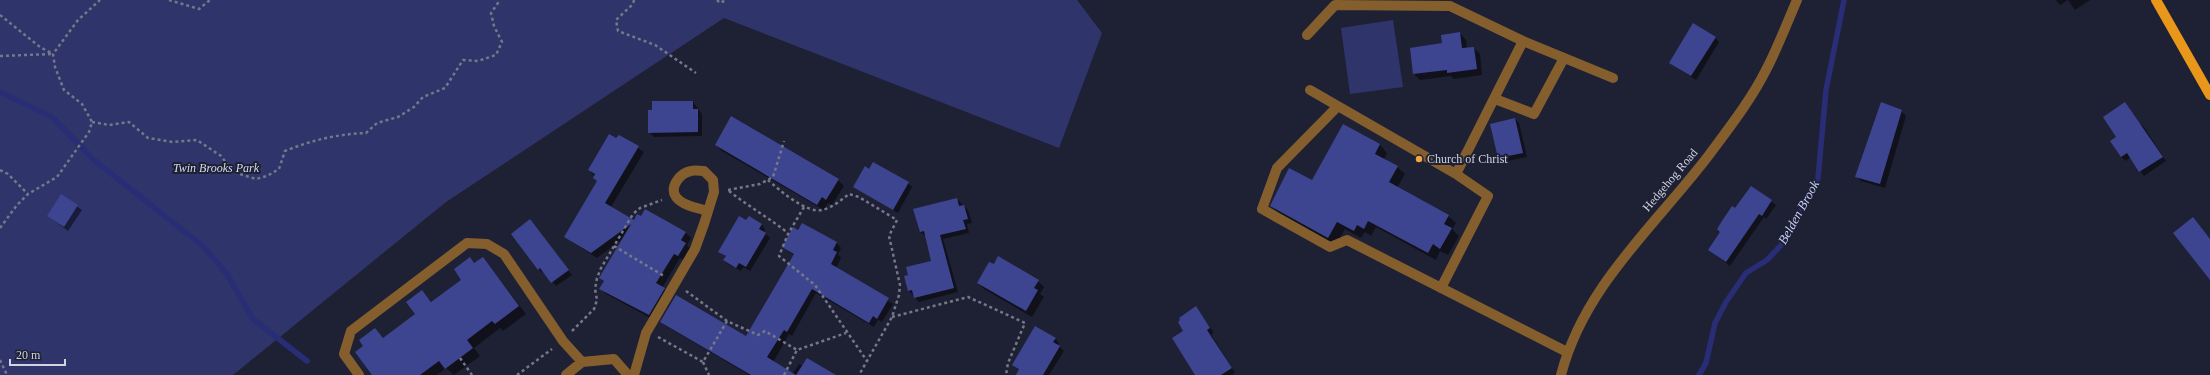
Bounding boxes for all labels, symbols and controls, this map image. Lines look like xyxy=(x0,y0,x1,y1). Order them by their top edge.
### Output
street label: Hedgehog Road xyxy=(1640,146,1700,214)
place label: Church of Christ xyxy=(1427,152,1508,166)
marker: Church of Christ xyxy=(1414,154,1424,164)
park label: Twin Brooks Park xyxy=(173,161,260,175)
water label: Belden Brook xyxy=(1775,178,1822,247)
scale bar xyxy=(10,341,65,367)
text: 20 m xyxy=(16,348,41,362)

